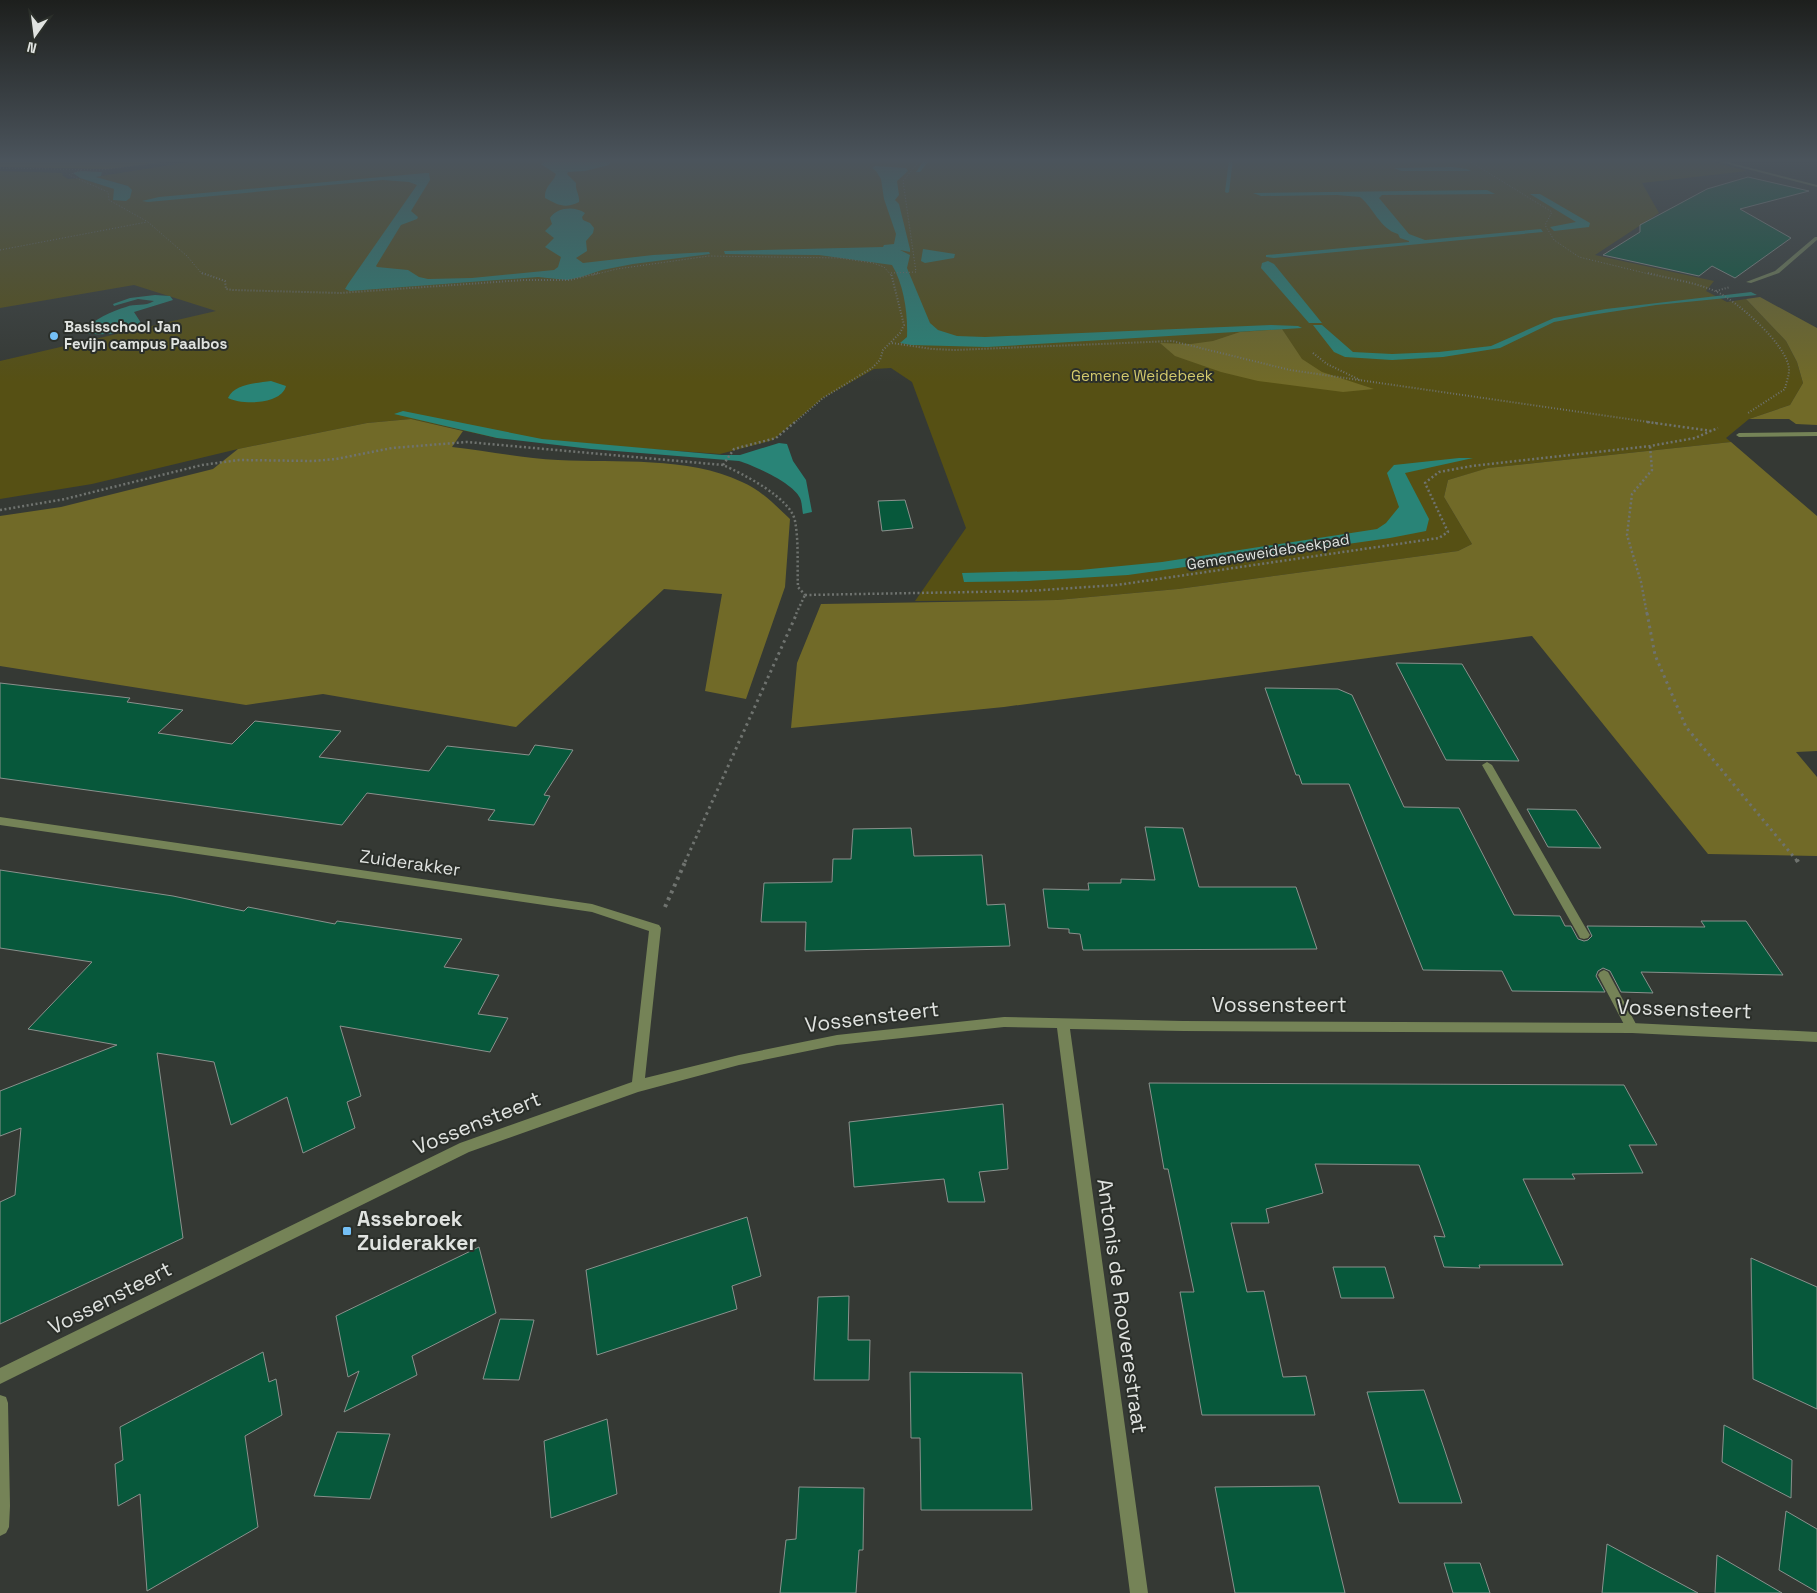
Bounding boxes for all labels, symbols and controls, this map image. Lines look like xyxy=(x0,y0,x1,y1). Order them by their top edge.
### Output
north arrow xyxy=(10,10,60,60)
text: N xyxy=(25,38,39,57)
place label: Basisschool Jan Fevijn campus Paalbos xyxy=(64,317,227,353)
marker: Basisschool Jan Fevijn campus Paalbos xyxy=(48,330,60,342)
park label: Gemene Weidebeek xyxy=(1071,366,1213,385)
street label: Gemeneweidebeekpad xyxy=(1185,529,1351,574)
street label: Zuiderakker xyxy=(358,844,462,881)
street label: Vossensteert xyxy=(1211,991,1347,1018)
street label: Vossensteert xyxy=(1616,993,1752,1024)
street label: Vossensteert xyxy=(803,995,941,1038)
street label: Vossensteert xyxy=(409,1085,545,1160)
street label: Antonis de Rooverestraat xyxy=(1091,1177,1154,1435)
place label: Assebroek Zuiderakker xyxy=(357,1205,477,1256)
marker: Assebroek Zuiderakker xyxy=(341,1225,353,1237)
street label: Vossensteert xyxy=(43,1255,176,1340)

